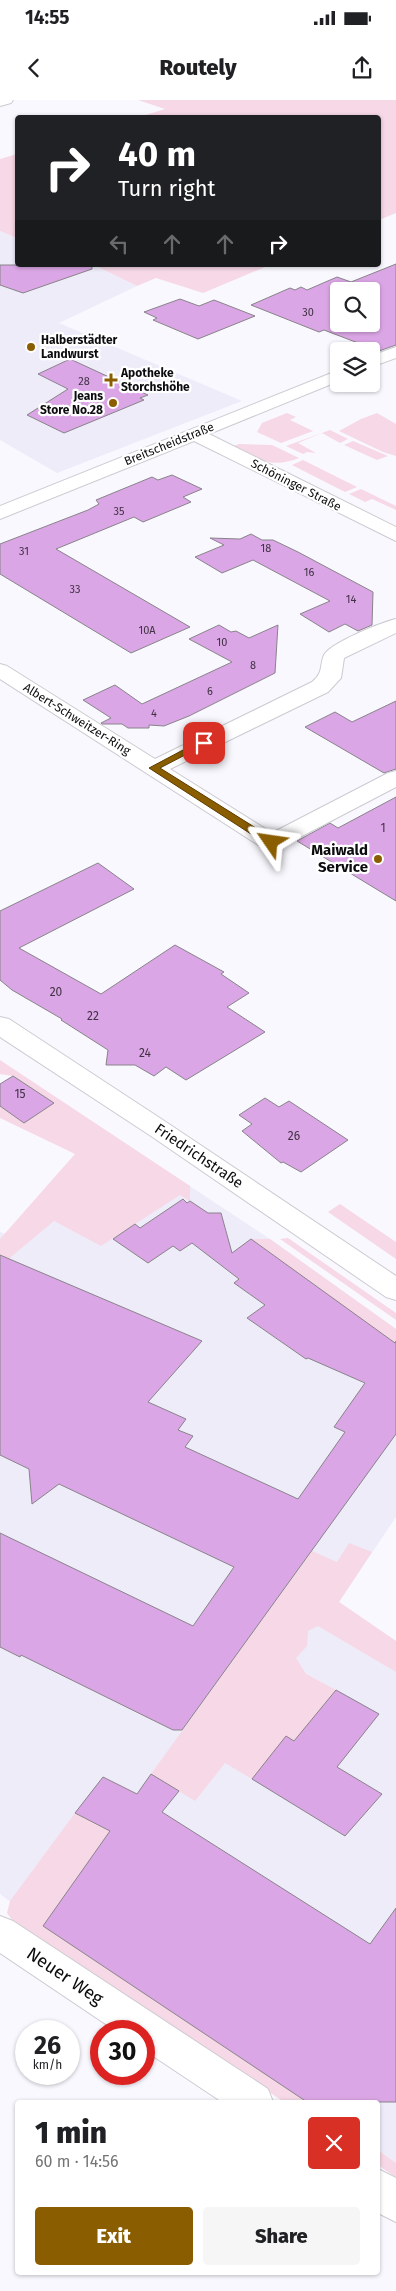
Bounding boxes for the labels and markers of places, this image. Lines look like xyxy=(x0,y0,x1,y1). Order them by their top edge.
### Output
place label: Halberstädter Landwurst xyxy=(41,333,118,361)
marker: Halberstädter Landwurst xyxy=(25,341,37,353)
place label: Apotheke Storchshöhe xyxy=(120,366,190,394)
marker: Apotheke Storchshöhe xyxy=(105,374,117,386)
place label: Jeans Store No.28 xyxy=(40,389,103,417)
marker: Jeans Store No.28 xyxy=(107,397,119,409)
pin xyxy=(183,722,225,764)
place label: Maiwald Service xyxy=(311,841,368,876)
marker: Maiwald Service xyxy=(372,853,384,865)

